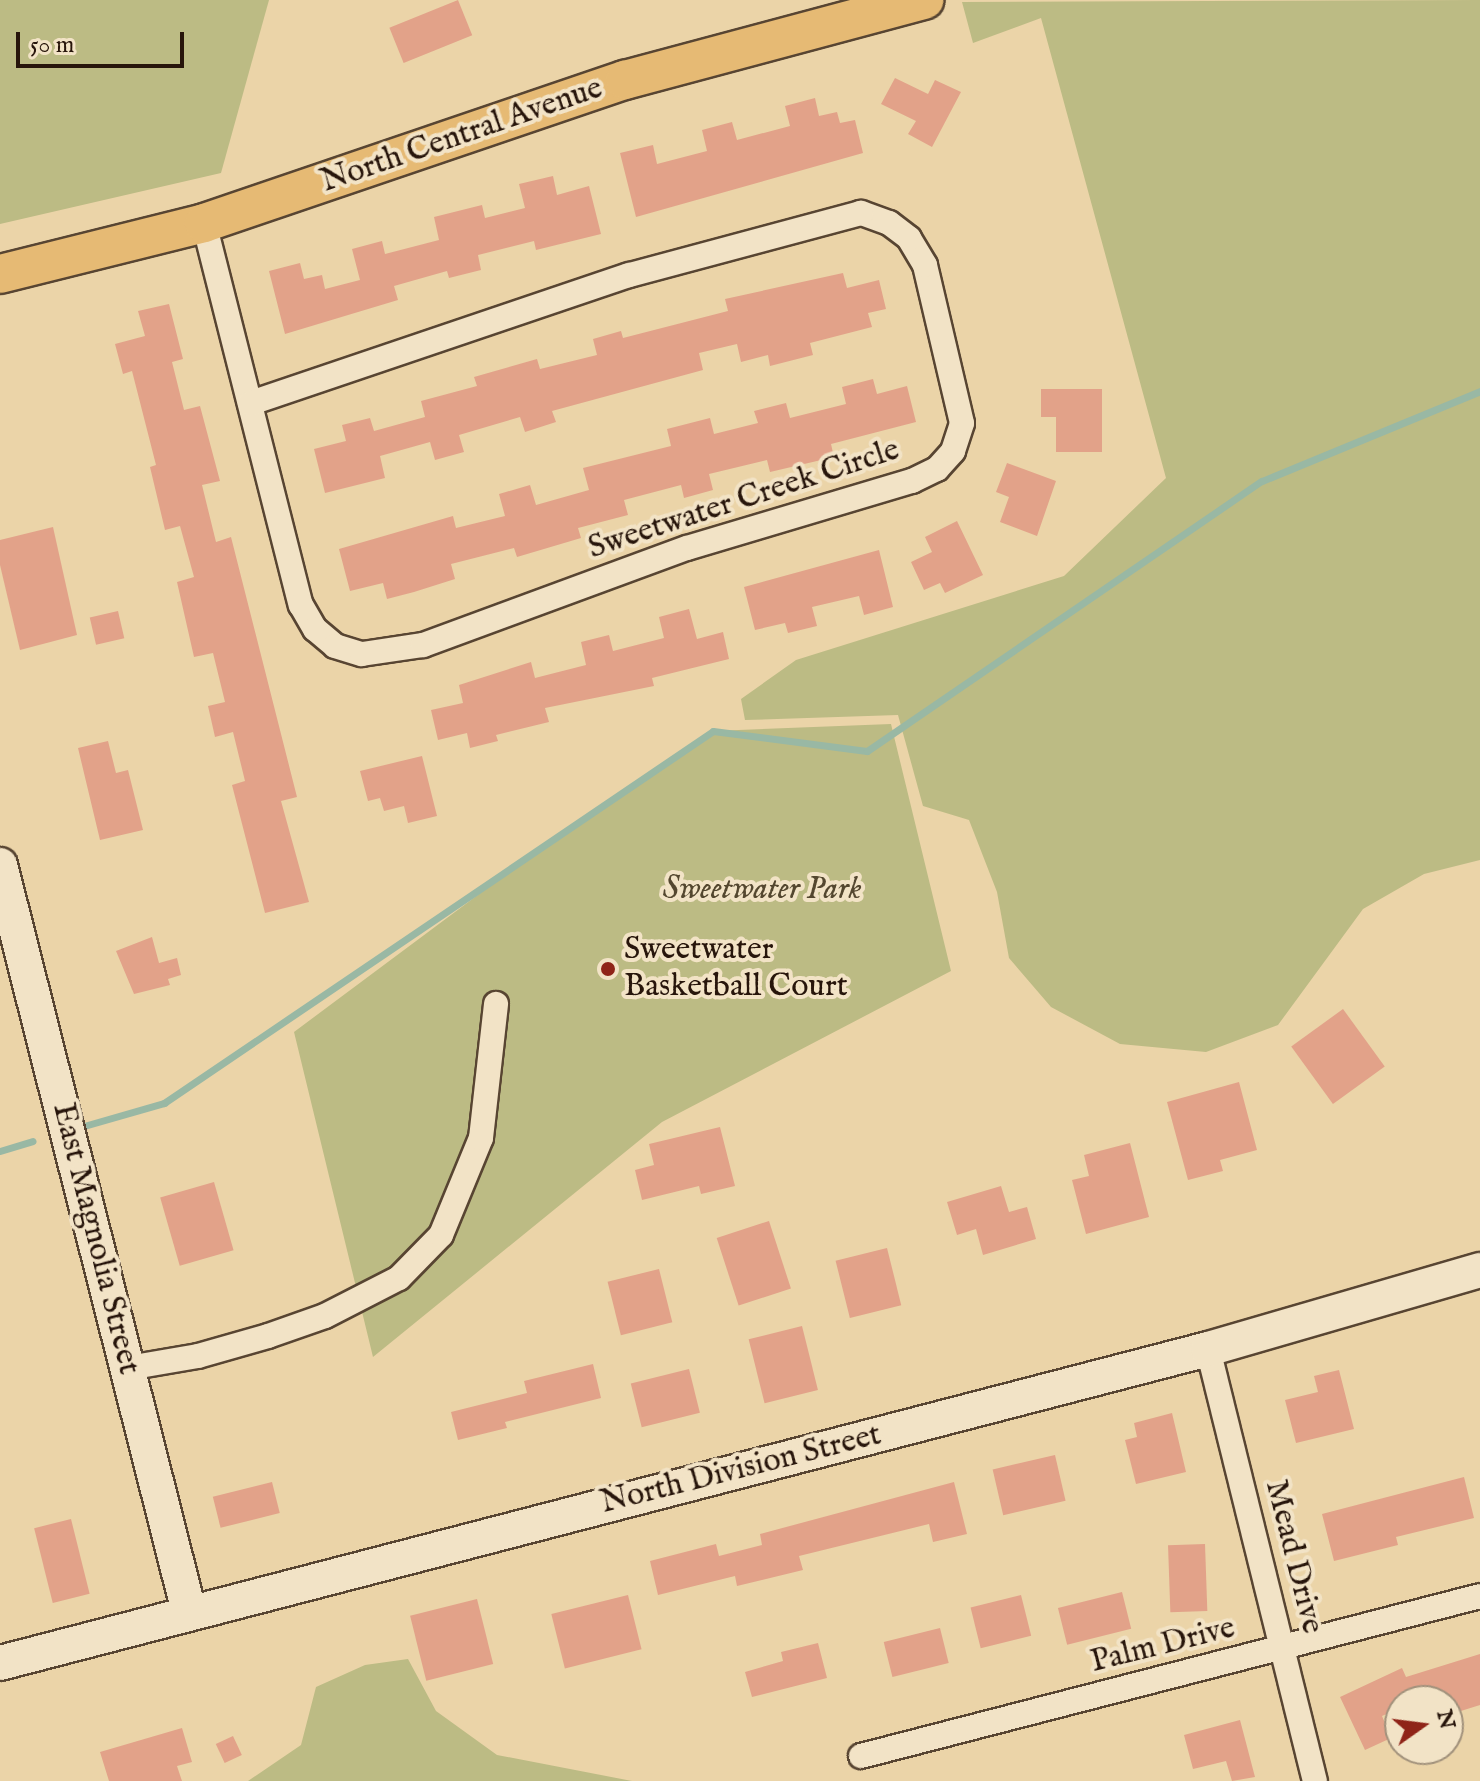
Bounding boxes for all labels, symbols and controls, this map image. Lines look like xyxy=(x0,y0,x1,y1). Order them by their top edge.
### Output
scale bar xyxy=(20,16,188,66)
text: 50 m xyxy=(30,30,74,61)
street label: North Central Avenue xyxy=(316,70,608,202)
street label: Sweetwater Creek Circle xyxy=(584,432,904,568)
park label: Sweetwater Park xyxy=(663,871,861,909)
place label: Sweetwater Basketball Court xyxy=(624,932,848,1007)
marker: Sweetwater Basketball Court xyxy=(599,960,617,978)
street label: East Magnolia Street xyxy=(43,1099,147,1379)
street label: North Division Street xyxy=(597,1417,885,1523)
street label: Mead Drive xyxy=(1255,1476,1331,1638)
street label: Palm Drive xyxy=(1087,1610,1239,1682)
north arrow xyxy=(1384,1685,1464,1765)
text: N xyxy=(1429,1707,1461,1732)

